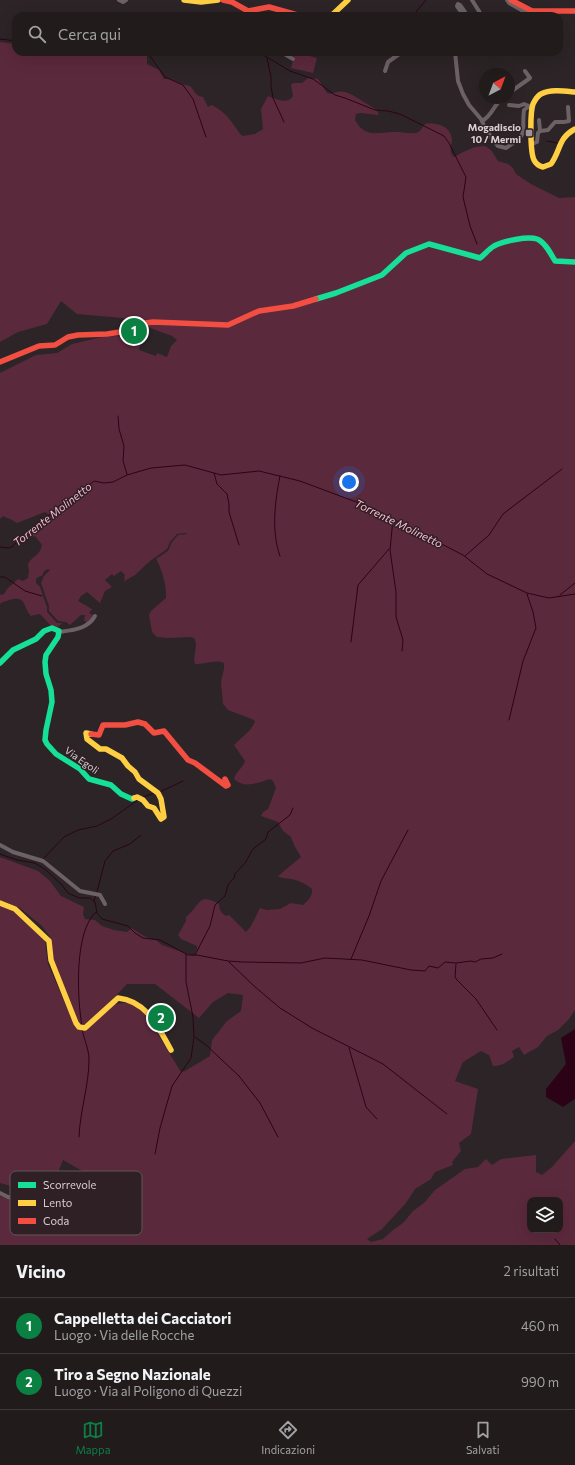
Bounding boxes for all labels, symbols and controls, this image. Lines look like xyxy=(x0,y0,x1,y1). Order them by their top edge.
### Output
search box xyxy=(12,12,563,56)
icon: search xyxy=(26,23,48,45)
text: Cerca qui xyxy=(58,25,121,43)
north arrow xyxy=(479,68,515,104)
place label: Mogadiscio 10 / Mermi xyxy=(468,121,521,145)
marker: Mogadiscio 10 / Mermi xyxy=(524,128,534,138)
pin: 1 xyxy=(121,316,147,346)
your location xyxy=(339,472,359,492)
water label: Torrente Molinetto xyxy=(10,479,94,549)
water label: Torrente Molinetto xyxy=(353,496,445,550)
street label: Via Egoli xyxy=(63,744,101,776)
pin: 2 xyxy=(148,1003,174,1033)
legend xyxy=(10,1171,142,1235)
text: Scorrevole xyxy=(43,1178,97,1191)
text: Lento xyxy=(43,1196,73,1209)
map controls xyxy=(527,1197,563,1233)
button: layers xyxy=(527,1197,563,1233)
text: Coda xyxy=(43,1214,69,1227)
text: Vicino xyxy=(16,1261,66,1282)
text: 2 risultati xyxy=(503,1263,559,1279)
text: Cappelletta dei Cacciatori xyxy=(54,1309,231,1327)
text: 1 xyxy=(26,1318,32,1334)
text: 460 m xyxy=(521,1318,559,1334)
text: Luogo · Via delle Rocche xyxy=(54,1327,194,1343)
text: Tiro a Segno Nazionale xyxy=(54,1365,211,1383)
text: 2 xyxy=(25,1374,33,1390)
text: 990 m xyxy=(521,1374,559,1390)
text: Luogo · Via al Poligono di Quezzi xyxy=(54,1383,242,1399)
tab: Mappa xyxy=(75,1419,110,1456)
tab: Indicazioni xyxy=(261,1419,315,1456)
tab: Salvati xyxy=(466,1419,500,1456)

